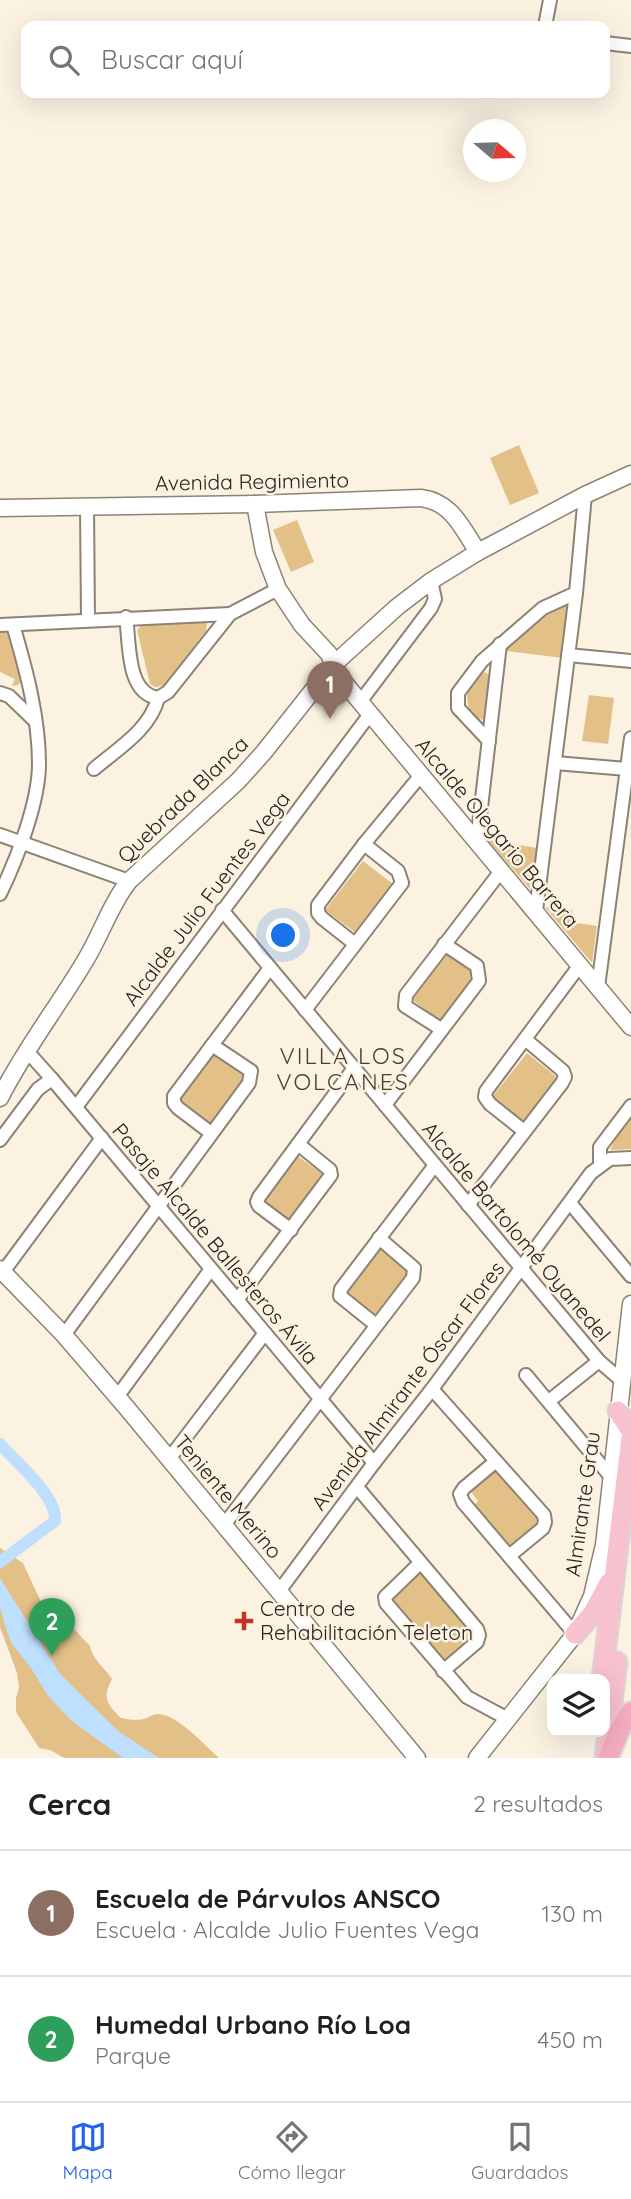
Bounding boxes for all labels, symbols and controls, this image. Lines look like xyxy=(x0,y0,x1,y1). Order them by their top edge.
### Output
search box xyxy=(21,21,610,98)
icon: search xyxy=(45,41,83,79)
text: Buscar aquí xyxy=(101,43,243,76)
north arrow xyxy=(463,119,526,182)
street label: Avenida Regimiento xyxy=(155,466,349,496)
pin: 1 xyxy=(307,661,353,719)
street label: Quebrada Blanca xyxy=(112,730,253,868)
street label: Alcalde Olegario Barrera xyxy=(411,732,585,933)
street label: Alcalde Julio Fuentes Vega xyxy=(117,786,295,1011)
your location xyxy=(266,918,300,952)
district label: VILLA LOS VOLCANES xyxy=(276,1041,410,1096)
street label: Alcalde Bartolomé Oyanedel xyxy=(417,1116,616,1347)
street label: Pasaje Alcalde Ballesteros Ávila xyxy=(107,1117,324,1369)
street label: Avenida Almirante Óscar Flores xyxy=(305,1256,509,1515)
street label: Teniente Merino xyxy=(169,1429,288,1564)
street label: Almirante Grau xyxy=(559,1430,605,1578)
place label: Centro de Rehabilitación Teleton xyxy=(260,1595,473,1645)
pin: 2 xyxy=(29,1598,75,1656)
marker: Centro de Rehabilitación Teleton xyxy=(234,1611,254,1631)
map controls xyxy=(547,1674,610,1737)
button: layers xyxy=(547,1674,610,1737)
text: Cerca xyxy=(28,1785,111,1823)
text: 2 resultados xyxy=(473,1789,603,1818)
text: Escuela de Párvulos ANSCO xyxy=(95,1882,441,1915)
text: 1 xyxy=(47,1899,55,1928)
text: 130 m xyxy=(541,1899,603,1928)
text: Escuela · Alcalde Julio Fuentes Vega xyxy=(95,1915,479,1944)
text: Humedal Urbano Río Loa xyxy=(95,2008,411,2041)
text: 2 xyxy=(44,2025,58,2054)
text: 450 m xyxy=(537,2025,603,2054)
text: Parque xyxy=(95,2041,171,2070)
tab: Mapa xyxy=(63,2118,113,2184)
tab: Cómo llegar xyxy=(238,2118,346,2184)
tab: Guardados xyxy=(471,2118,568,2184)

